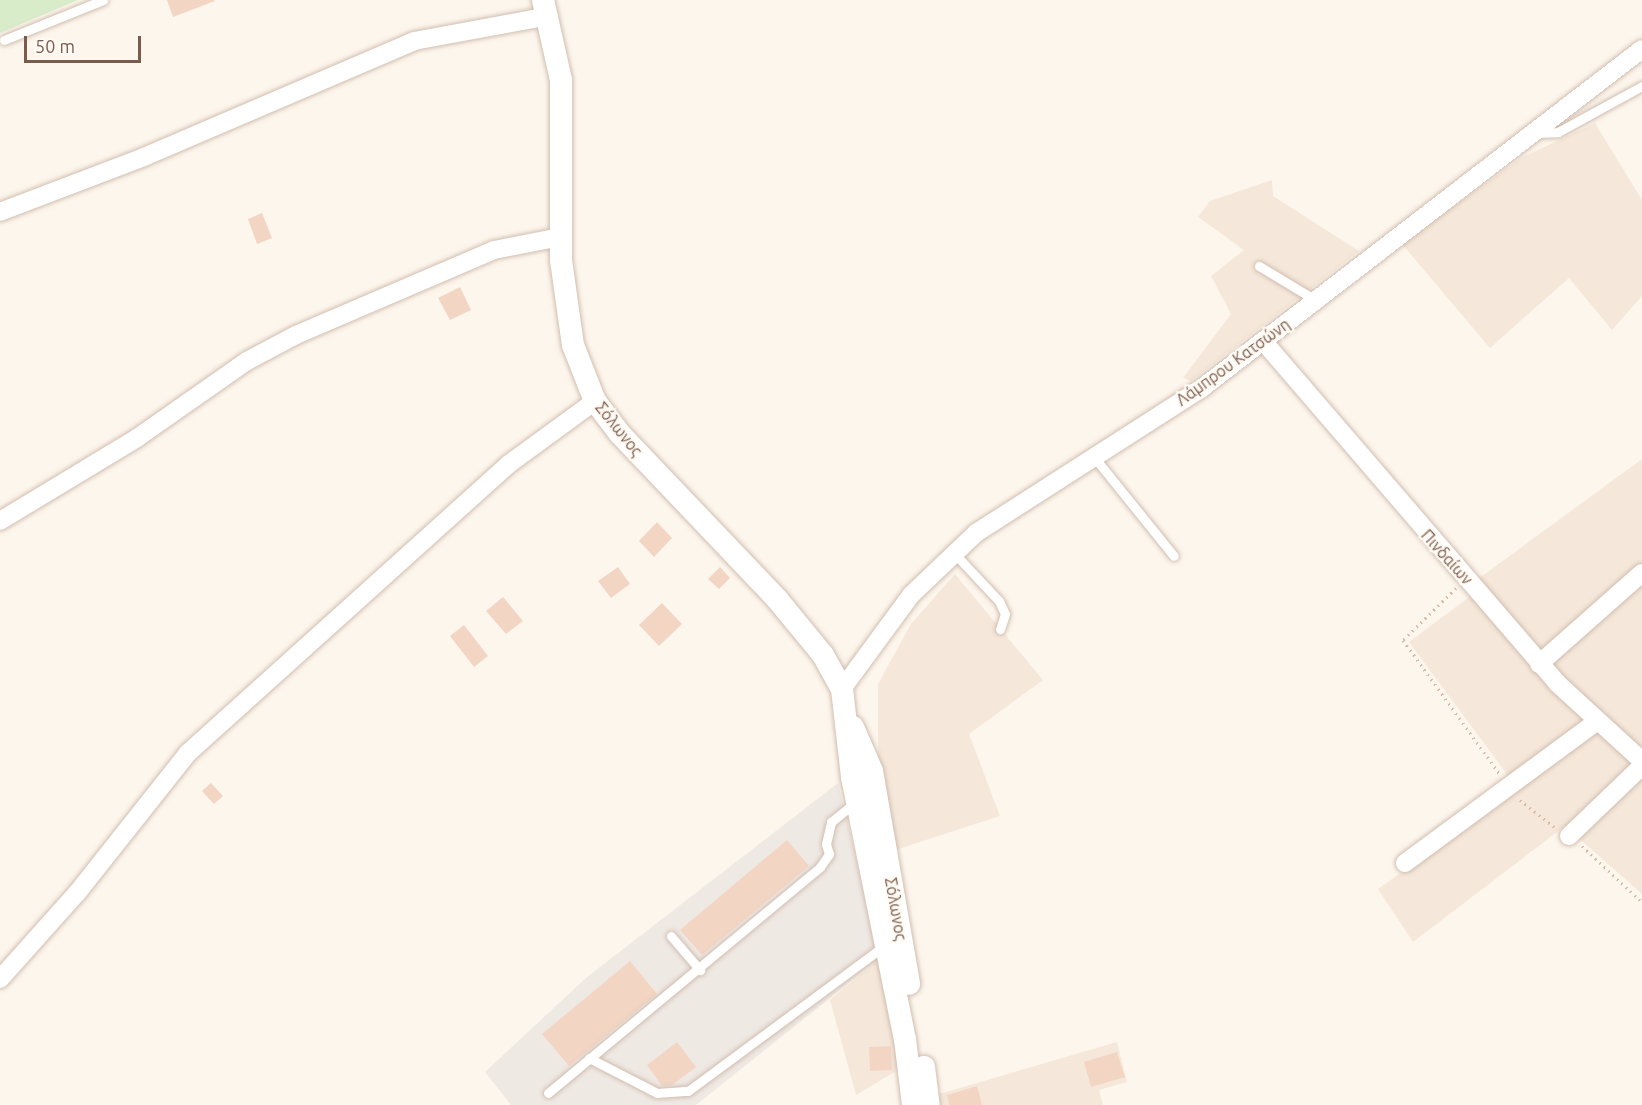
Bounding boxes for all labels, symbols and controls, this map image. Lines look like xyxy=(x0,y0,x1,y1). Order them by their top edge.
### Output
scale bar xyxy=(27,24,144,62)
text: 50 m xyxy=(35,36,75,56)
street label: Λάμπρου Κατσώνη xyxy=(1172,314,1294,410)
street label: Σόλωνος xyxy=(591,398,647,460)
street label: Πινδαίων xyxy=(1417,526,1477,588)
street label: Σόλωνος xyxy=(881,876,911,942)

